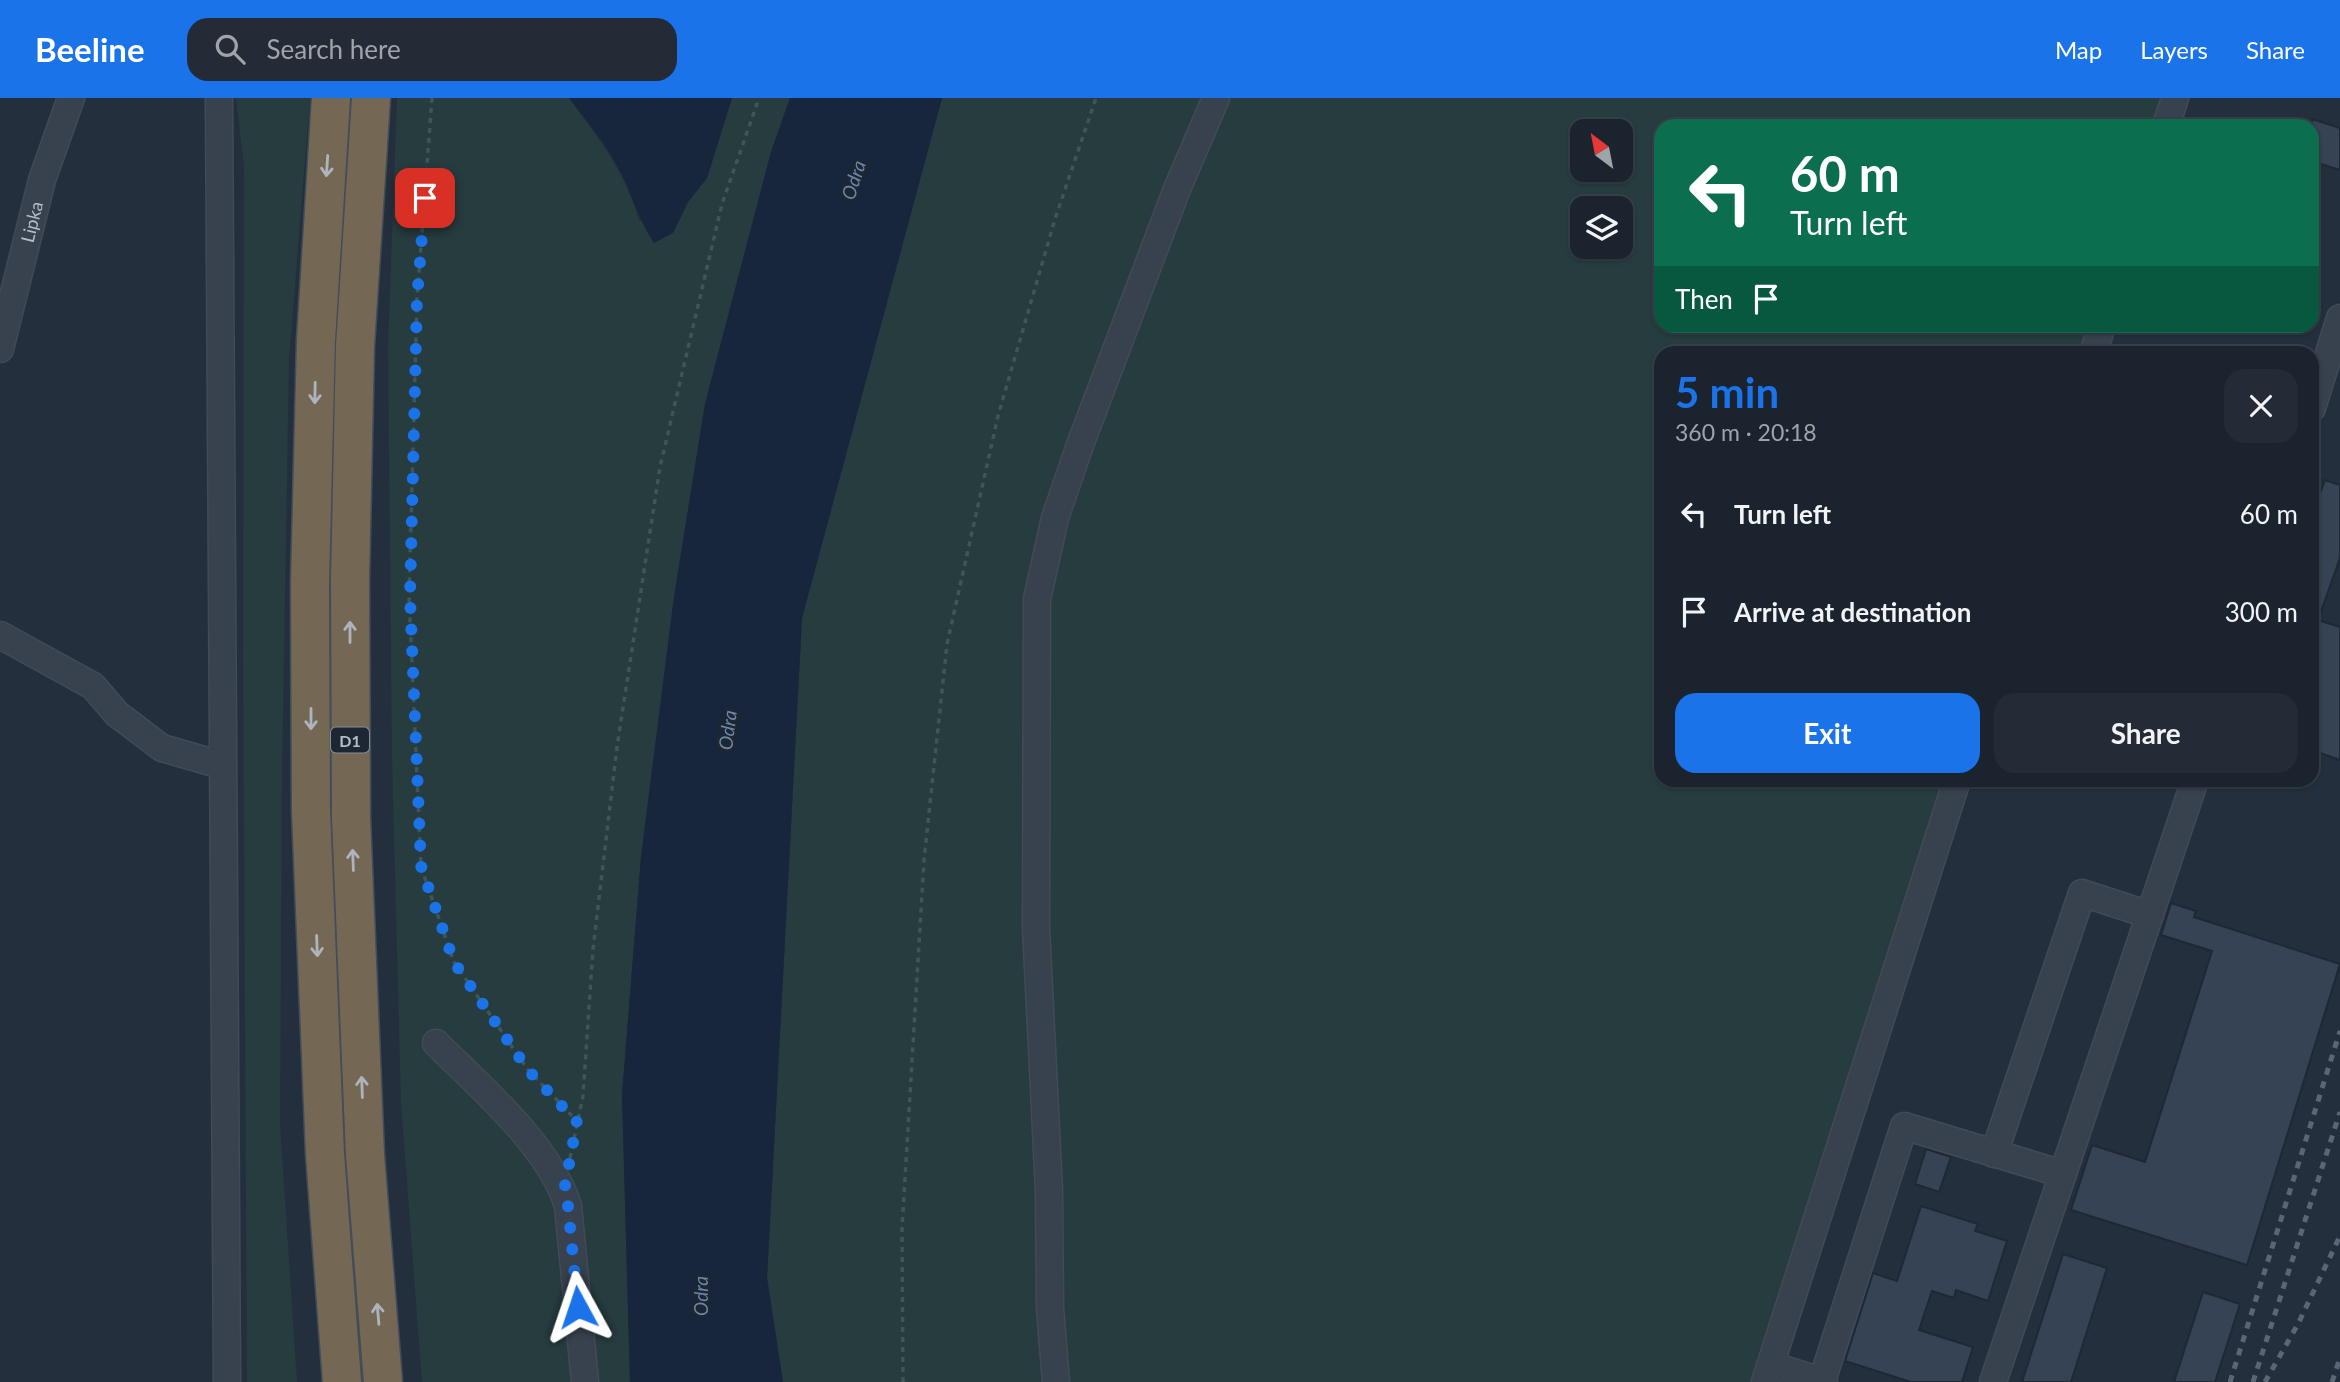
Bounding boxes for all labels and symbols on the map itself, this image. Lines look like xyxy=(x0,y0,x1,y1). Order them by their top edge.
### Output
north arrow xyxy=(1570,119,1633,182)
one-way arrow xyxy=(320,154,333,177)
water label: Odra xyxy=(836,157,870,203)
pin xyxy=(395,168,455,228)
street label: Lipka xyxy=(16,199,47,245)
one-way arrow xyxy=(308,381,321,404)
one-way arrow xyxy=(343,621,357,644)
one-way arrow xyxy=(304,707,318,730)
water label: Odra xyxy=(713,709,741,751)
road number: D1 xyxy=(331,727,369,752)
one-way arrow xyxy=(346,849,359,872)
one-way arrow xyxy=(310,934,323,957)
one-way arrow xyxy=(356,1076,369,1099)
position arrow xyxy=(541,1270,615,1344)
water label: Odra xyxy=(689,1276,712,1316)
one-way arrow xyxy=(371,1303,384,1326)

